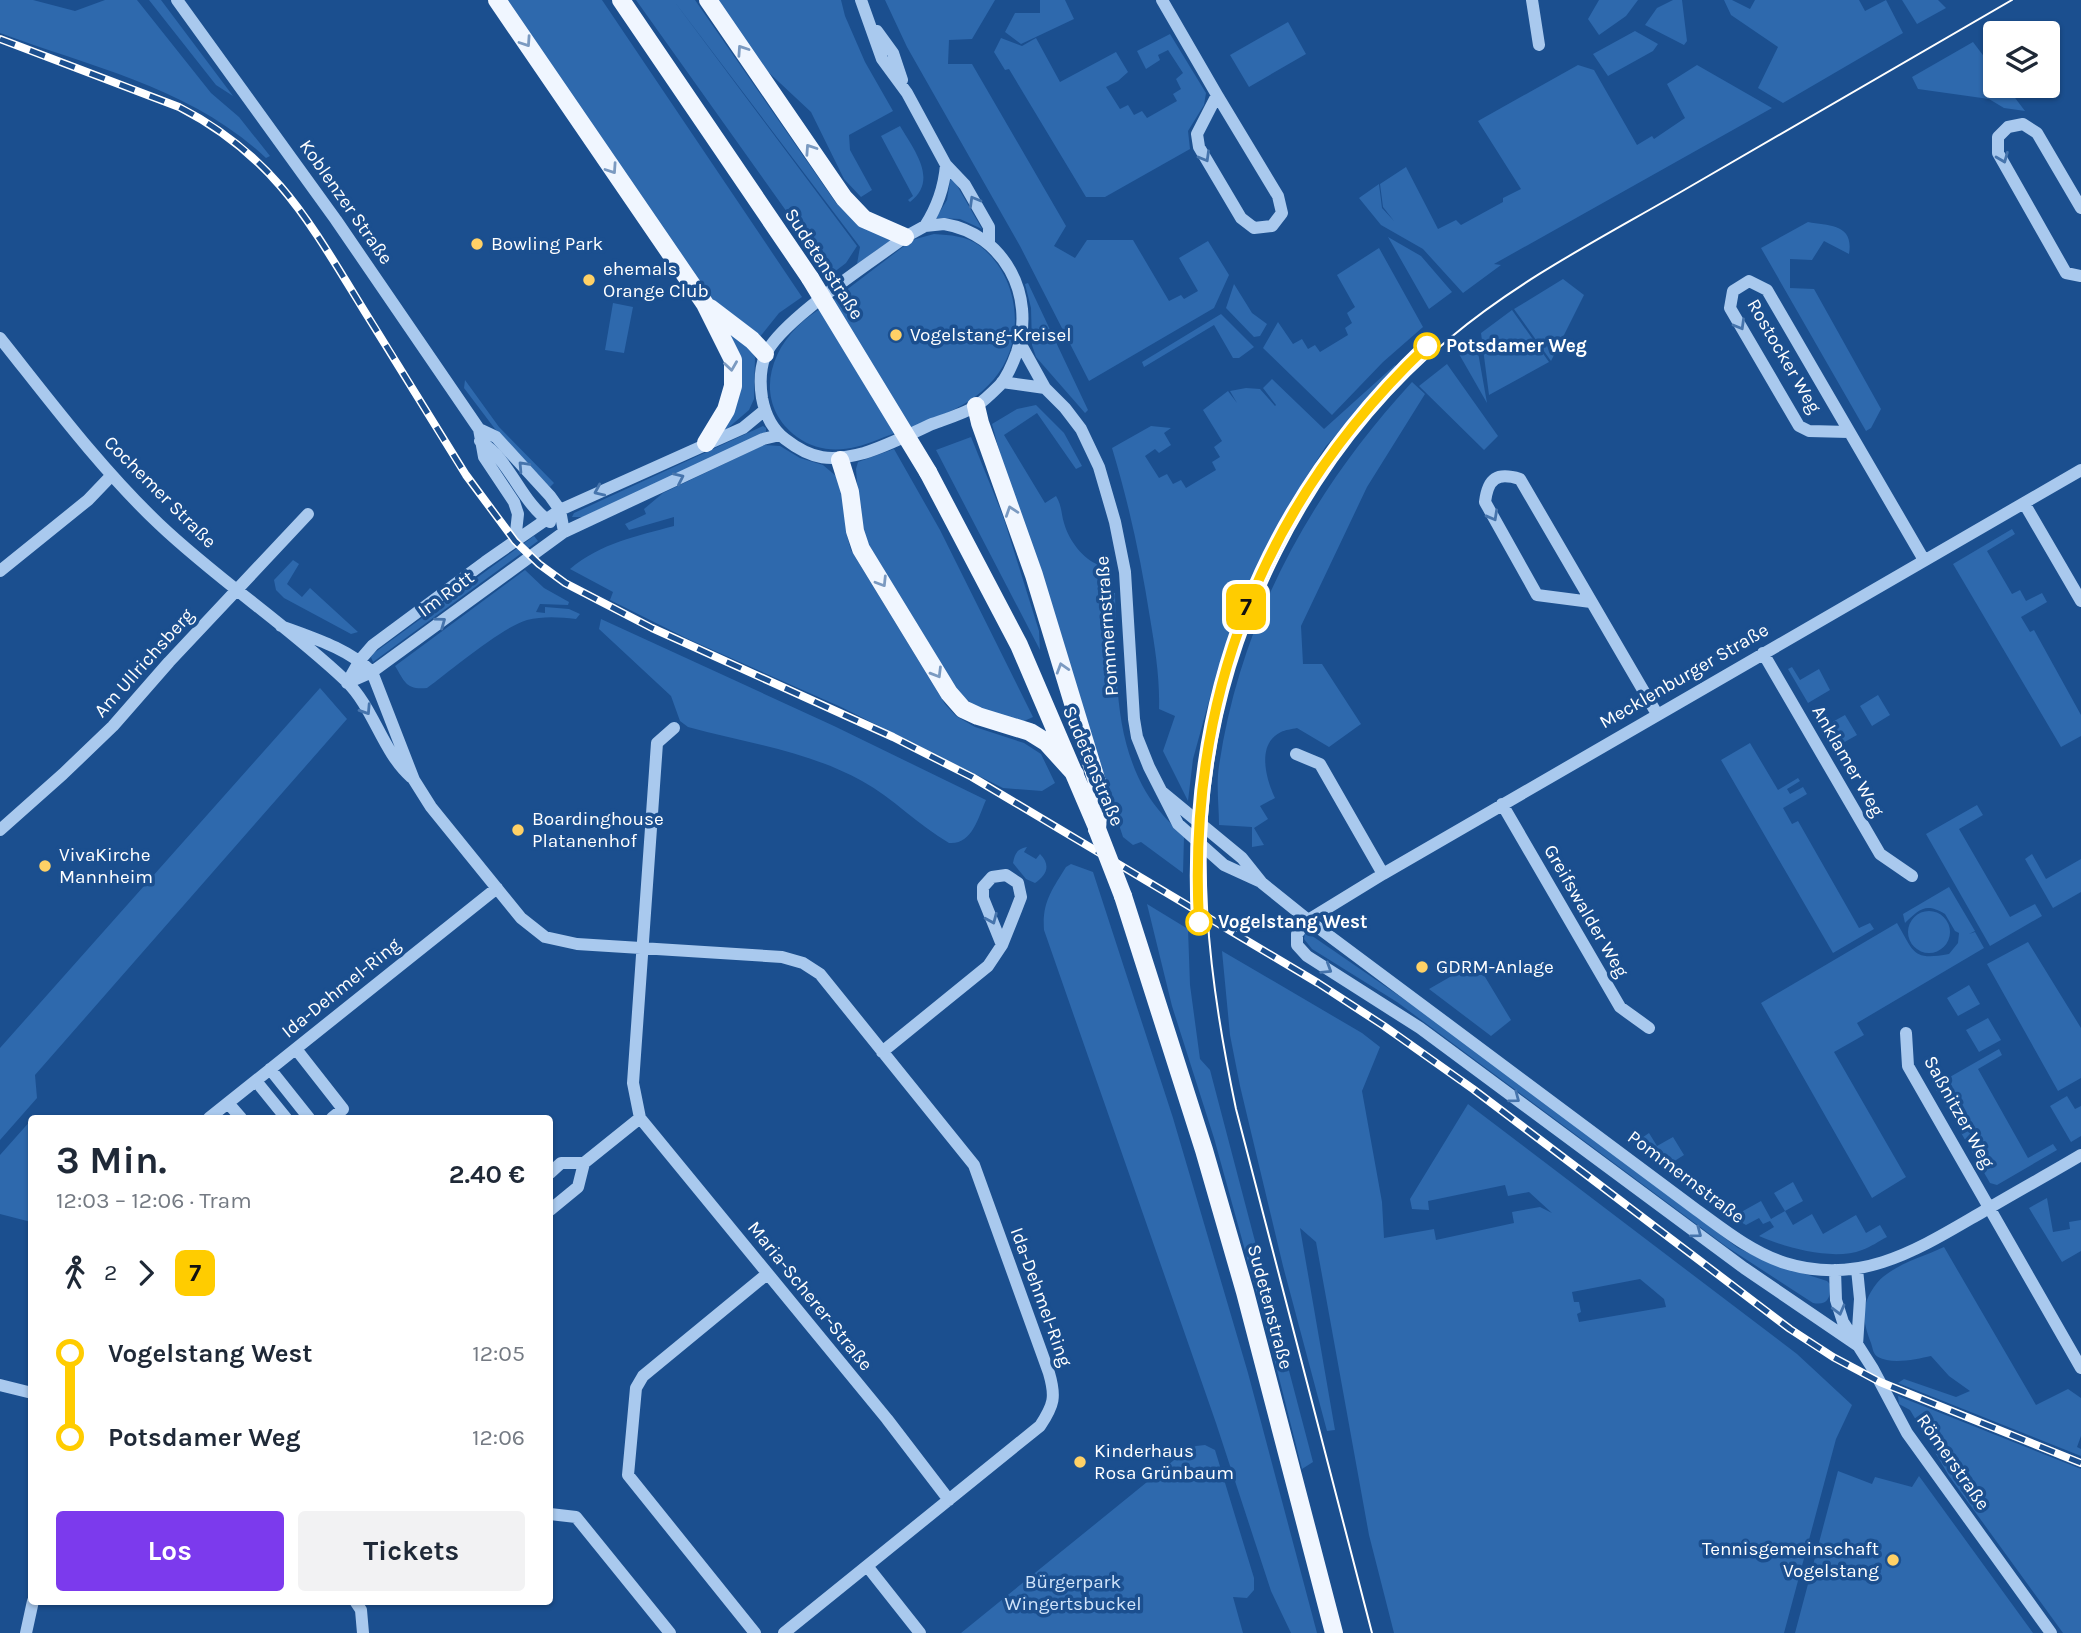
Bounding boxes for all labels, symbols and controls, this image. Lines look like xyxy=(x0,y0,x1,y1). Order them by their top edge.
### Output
map controls xyxy=(1983,21,2060,98)
button: layers xyxy=(1983,21,2060,98)
one-way arrow xyxy=(518,35,531,48)
one-way arrow xyxy=(737,45,750,58)
street label: Koblenzer Straße xyxy=(295,135,397,269)
one-way arrow xyxy=(805,144,818,157)
one-way arrow xyxy=(1197,150,1210,163)
one-way arrow xyxy=(1994,151,2008,163)
one-way arrow xyxy=(604,162,617,175)
one-way arrow xyxy=(969,196,982,209)
street label: Sudetenstraße xyxy=(780,204,868,324)
place label: Bowling Park xyxy=(491,233,603,255)
marker: Bowling Park xyxy=(469,236,485,252)
place label: ehemals Orange Club xyxy=(603,258,709,302)
marker: ehemals Orange Club xyxy=(581,272,597,288)
street label: Rostocker Weg xyxy=(1742,295,1826,417)
one-way arrow xyxy=(1732,318,1745,330)
place label: Vogelstang-Kreisel xyxy=(910,324,1072,346)
marker: Vogelstang-Kreisel xyxy=(888,327,904,343)
marker: Potsdamer Weg xyxy=(1414,333,1440,359)
place label: Potsdamer Weg xyxy=(1446,335,1587,357)
one-way arrow xyxy=(724,360,739,371)
street label: Cochemer Straße xyxy=(99,431,221,553)
one-way arrow xyxy=(518,461,531,474)
one-way arrow xyxy=(672,472,684,486)
one-way arrow xyxy=(594,483,606,497)
one-way arrow xyxy=(1005,505,1019,517)
one-way arrow xyxy=(1485,508,1498,521)
street label: Pommernstraße xyxy=(1091,555,1123,697)
street label: Im Rott xyxy=(414,566,478,622)
one-way arrow xyxy=(873,574,886,587)
line badge: 7 xyxy=(1223,584,1269,630)
text: 7 xyxy=(1240,593,1252,621)
street label: Am Ullrichsberg xyxy=(90,604,199,722)
one-way arrow xyxy=(433,617,446,630)
street label: Mecklenburger Straße xyxy=(1596,619,1772,733)
one-way arrow xyxy=(1056,662,1071,674)
one-way arrow xyxy=(929,665,942,678)
one-way arrow xyxy=(358,702,370,715)
street label: Anklamer Weg xyxy=(1807,702,1889,821)
street label: Sudetenstraße xyxy=(1058,703,1128,829)
place label: Boardinghouse Platanenhof xyxy=(532,808,664,852)
marker: Boardinghouse Platanenhof xyxy=(510,822,526,838)
street label: Greifswalder Weg xyxy=(1539,841,1633,981)
place label: VivaKirche Mannheim xyxy=(59,844,153,888)
marker: VivaKirche Mannheim xyxy=(37,858,53,874)
marker: Vogelstang West xyxy=(1186,909,1212,935)
place label: Vogelstang West xyxy=(1218,911,1368,933)
one-way arrow xyxy=(983,913,997,925)
street label: Ida-Dehmel-Ring xyxy=(277,933,405,1043)
place label: GDRM-Anlage xyxy=(1436,956,1554,978)
marker: GDRM-Anlage xyxy=(1414,959,1430,975)
one-way arrow xyxy=(1320,961,1333,974)
street label: Saßnitzer Weg xyxy=(1919,1052,1999,1172)
one-way arrow xyxy=(1507,1090,1519,1102)
street label: Pommernstraße xyxy=(1623,1126,1749,1228)
text: 3 Min. xyxy=(56,1138,167,1183)
text: 2.40 € xyxy=(449,1159,525,1190)
text: 12:03 – 12:06 · Tram xyxy=(56,1187,252,1214)
street label: Maria-Scherer-Straße xyxy=(743,1217,877,1375)
street label: Ida-Dehmel-Ring xyxy=(1006,1224,1076,1370)
one-way arrow xyxy=(1689,1225,1702,1238)
street label: Sudetenstraße xyxy=(1243,1242,1297,1372)
icon: walk xyxy=(56,1254,94,1292)
icon: forward xyxy=(127,1254,165,1292)
text: 2 xyxy=(104,1259,117,1286)
text: 7 xyxy=(189,1259,201,1287)
one-way arrow xyxy=(1831,1304,1846,1316)
text: Vogelstang West xyxy=(108,1338,313,1369)
text: 12:05 xyxy=(472,1340,525,1367)
street label: Römerstraße xyxy=(1912,1410,1994,1514)
text: Potsdamer Weg xyxy=(108,1422,301,1453)
text: 12:06 xyxy=(472,1424,525,1451)
place label: Kinderhaus Rosa Grünbaum xyxy=(1094,1440,1234,1484)
marker: Kinderhaus Rosa Grünbaum xyxy=(1072,1454,1088,1470)
button: Los xyxy=(56,1511,284,1591)
button: Tickets xyxy=(298,1511,525,1591)
place label: Tennisgemeinschaft Vogelstang xyxy=(1702,1538,1879,1582)
marker: Tennisgemeinschaft Vogelstang xyxy=(1885,1552,1901,1568)
park label: Bürgerpark Wingertsbuckel xyxy=(1005,1571,1141,1615)

